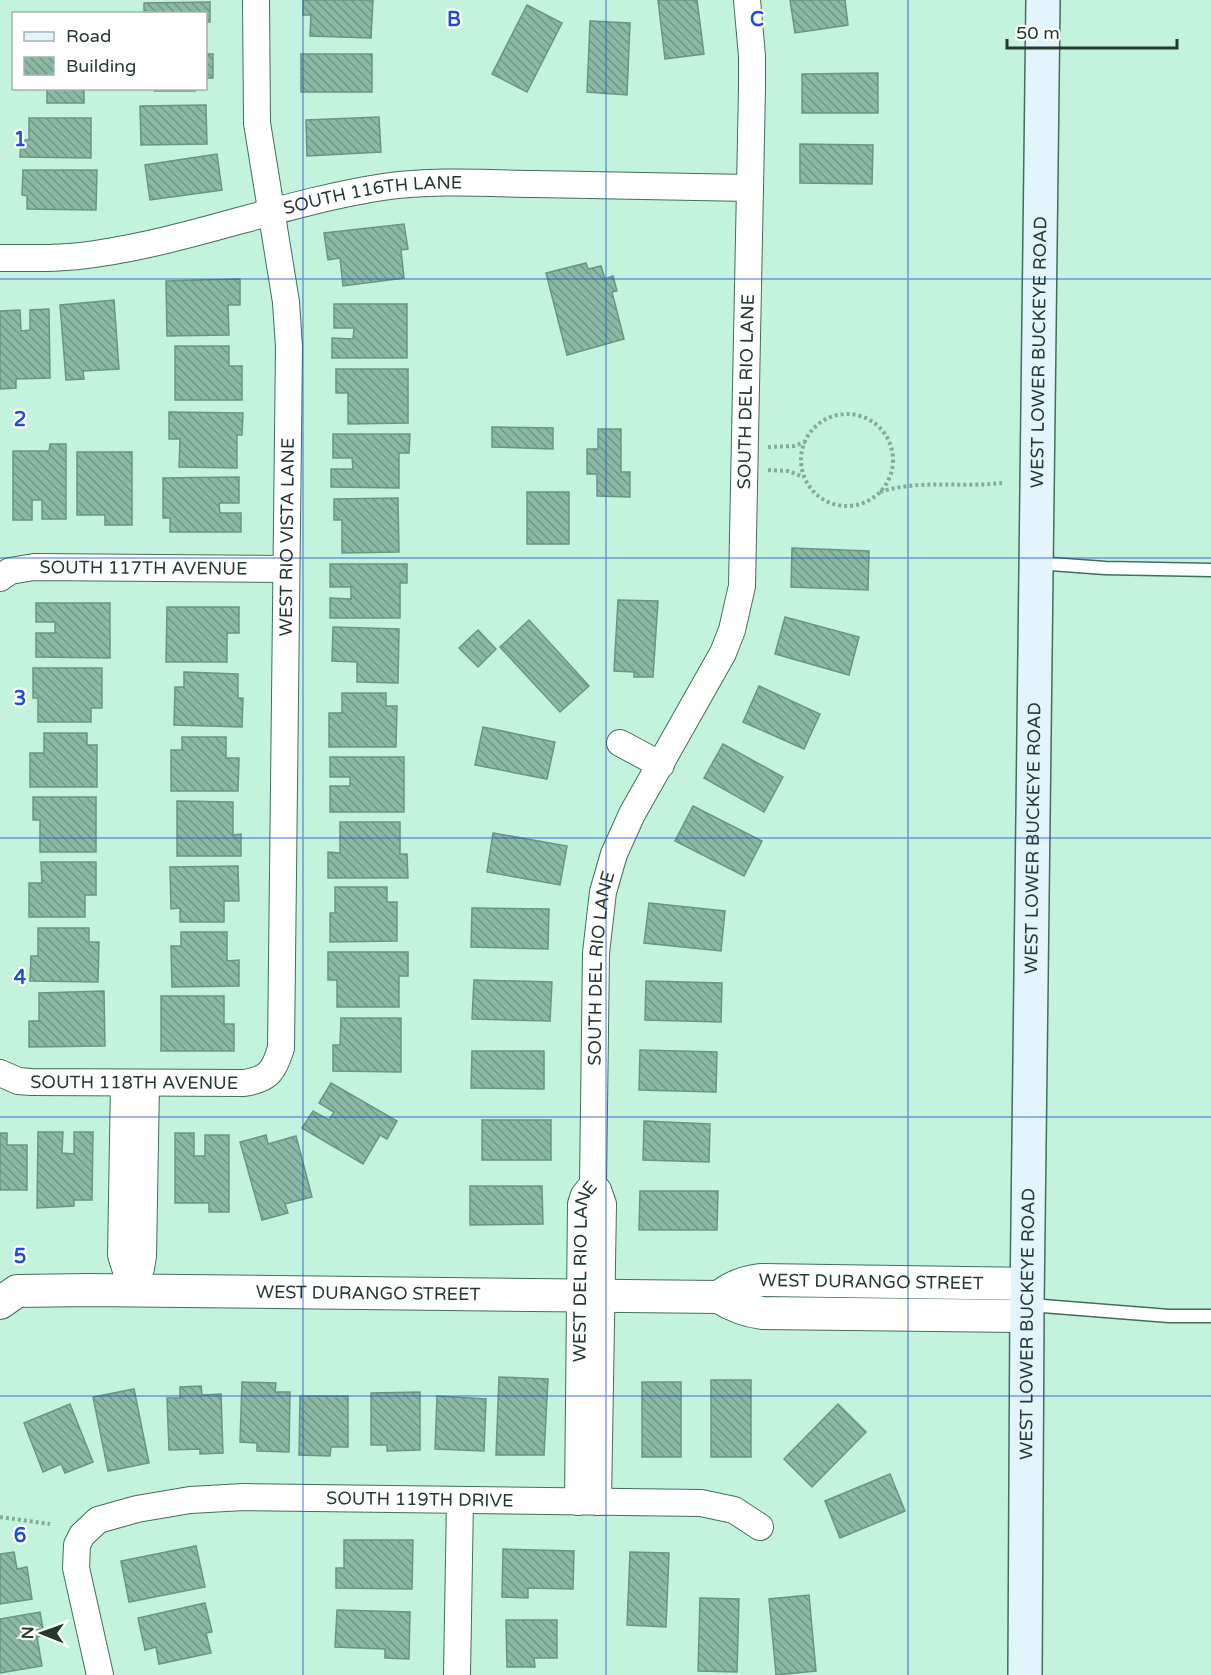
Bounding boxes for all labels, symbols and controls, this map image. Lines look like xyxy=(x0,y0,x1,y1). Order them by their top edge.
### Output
text: B xyxy=(447,8,461,32)
text: C xyxy=(750,8,764,32)
legend xyxy=(12,12,207,90)
scale bar xyxy=(1007,12,1176,50)
text: 50 m xyxy=(1016,22,1060,44)
text: Road xyxy=(66,25,111,47)
text: Building xyxy=(66,55,136,77)
text: 1 xyxy=(14,128,26,152)
street label: SOUTH 116TH LANE xyxy=(281,171,462,219)
street label: WEST LOWER BUCKEYE ROAD xyxy=(1026,216,1051,488)
street label: SOUTH DEL RIO LANE xyxy=(733,294,759,490)
text: 2 xyxy=(14,408,26,432)
street label: WEST RIO VISTA LANE xyxy=(275,438,299,636)
street label: SOUTH 117TH AVENUE xyxy=(39,556,248,580)
text: 3 xyxy=(14,687,26,711)
street label: WEST LOWER BUCKEYE ROAD xyxy=(1020,702,1045,974)
street label: SOUTH DEL RIO LANE xyxy=(584,869,619,1066)
text: 4 xyxy=(14,966,27,990)
street label: SOUTH 118TH AVENUE xyxy=(30,1071,238,1094)
street label: WEST DEL RIO LANE xyxy=(568,1177,602,1362)
street label: WEST LOWER BUCKEYE ROAD xyxy=(1015,1188,1039,1460)
text: 5 xyxy=(14,1245,26,1269)
street label: WEST DURANGO STREET xyxy=(759,1269,984,1294)
street label: WEST DURANGO STREET xyxy=(256,1281,481,1305)
street label: SOUTH 119TH DRIVE xyxy=(326,1487,514,1512)
text: 6 xyxy=(14,1524,26,1548)
north arrow xyxy=(12,1603,72,1663)
text: N xyxy=(18,1626,38,1639)

